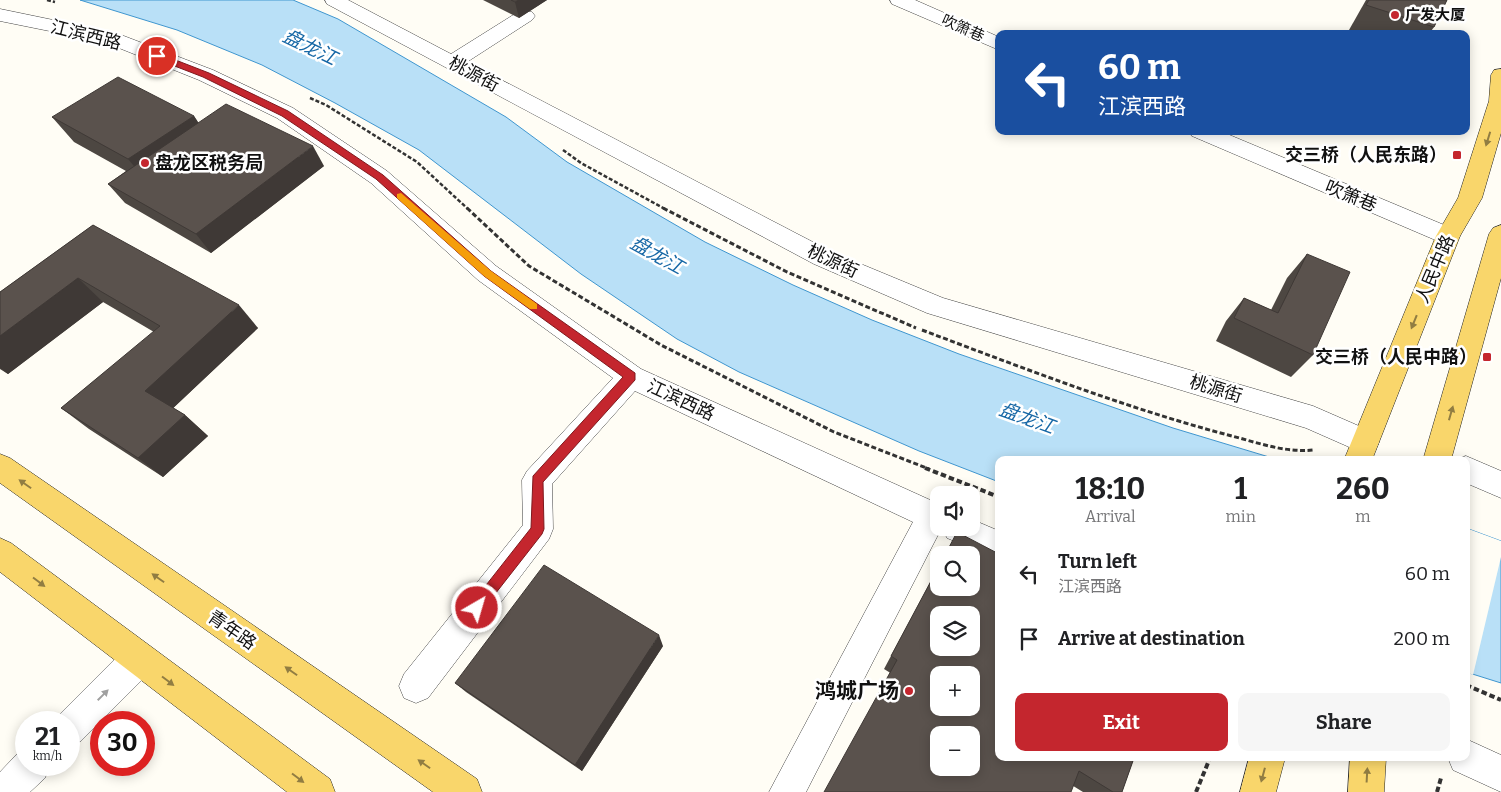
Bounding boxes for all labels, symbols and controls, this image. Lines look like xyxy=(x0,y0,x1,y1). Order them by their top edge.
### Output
place label: 广发大厦 xyxy=(1405,6,1465,24)
marker: 广发大厦 xyxy=(1389,9,1401,21)
street label: 吹箫巷 xyxy=(939,11,987,45)
street label: 江滨西路 xyxy=(48,16,124,54)
water label: 盘龙江 xyxy=(279,24,342,71)
pin xyxy=(136,35,178,77)
icon: arrive xyxy=(143,42,171,70)
text: 60 m xyxy=(1098,46,1181,88)
icon: left xyxy=(1015,50,1080,115)
street label: 桃源街 xyxy=(445,52,503,96)
text: 江滨西路 xyxy=(1098,93,1186,120)
one-way arrow xyxy=(1483,132,1491,147)
place label: 交三桥（人民东路） xyxy=(1285,144,1447,166)
marker: 交三桥（人民东路） xyxy=(1451,149,1463,161)
place label: 盘龙区税务局 xyxy=(155,152,263,174)
marker: 盘龙区税务局 xyxy=(139,157,151,169)
street label: 吹箫巷 xyxy=(1322,176,1380,216)
water label: 盘龙江 xyxy=(626,231,689,280)
street label: 人民中路 xyxy=(1411,232,1459,306)
street label: 桃源街 xyxy=(804,240,862,282)
one-way arrow xyxy=(1409,315,1417,329)
place label: 交三桥（人民中路） xyxy=(1315,346,1477,368)
marker: 交三桥（人民中路） xyxy=(1481,351,1493,363)
street label: 桃源街 xyxy=(1187,371,1245,407)
street label: 江滨西路 xyxy=(644,375,718,425)
water label: 盘龙江 xyxy=(996,397,1060,439)
one-way arrow xyxy=(1447,406,1455,421)
text: 18:10 xyxy=(1075,471,1145,507)
text: 1 xyxy=(1234,471,1247,507)
text: 260 xyxy=(1336,471,1390,507)
one-way arrow xyxy=(18,479,32,489)
map controls xyxy=(930,486,980,776)
button: sound xyxy=(930,486,980,536)
text: Arrival xyxy=(1085,507,1136,526)
text: min xyxy=(1226,507,1256,526)
text: m xyxy=(1355,507,1371,526)
button: search xyxy=(930,546,980,596)
text: Turn left xyxy=(1058,550,1137,573)
icon: left xyxy=(1015,560,1043,588)
text: 60 m xyxy=(1405,562,1450,585)
one-way arrow xyxy=(151,573,164,583)
one-way arrow xyxy=(32,577,45,588)
text: 江滨西路 xyxy=(1058,577,1122,596)
position arrow xyxy=(450,581,502,633)
street label: 青年路 xyxy=(204,606,260,654)
button: layers xyxy=(930,606,980,656)
icon: arrive xyxy=(1015,625,1043,653)
text: Arrive at destination xyxy=(1058,627,1245,650)
text: 200 m xyxy=(1393,627,1450,650)
one-way arrow xyxy=(284,666,298,676)
button: + xyxy=(930,666,980,716)
one-way arrow xyxy=(161,675,174,686)
place label: 鸿城广场 xyxy=(815,678,899,704)
marker: 鸿城广场 xyxy=(903,685,915,697)
one-way arrow xyxy=(97,689,109,701)
button: Exit xyxy=(1015,693,1228,751)
button: Share xyxy=(1238,693,1450,751)
speed limit sign: 30 xyxy=(90,711,155,776)
text: 21 xyxy=(35,722,60,752)
button: − xyxy=(930,726,980,776)
text: km/h xyxy=(33,749,62,763)
one-way arrow xyxy=(417,759,431,769)
one-way arrow xyxy=(1364,766,1372,782)
one-way arrow xyxy=(1258,767,1266,782)
one-way arrow xyxy=(291,773,305,783)

